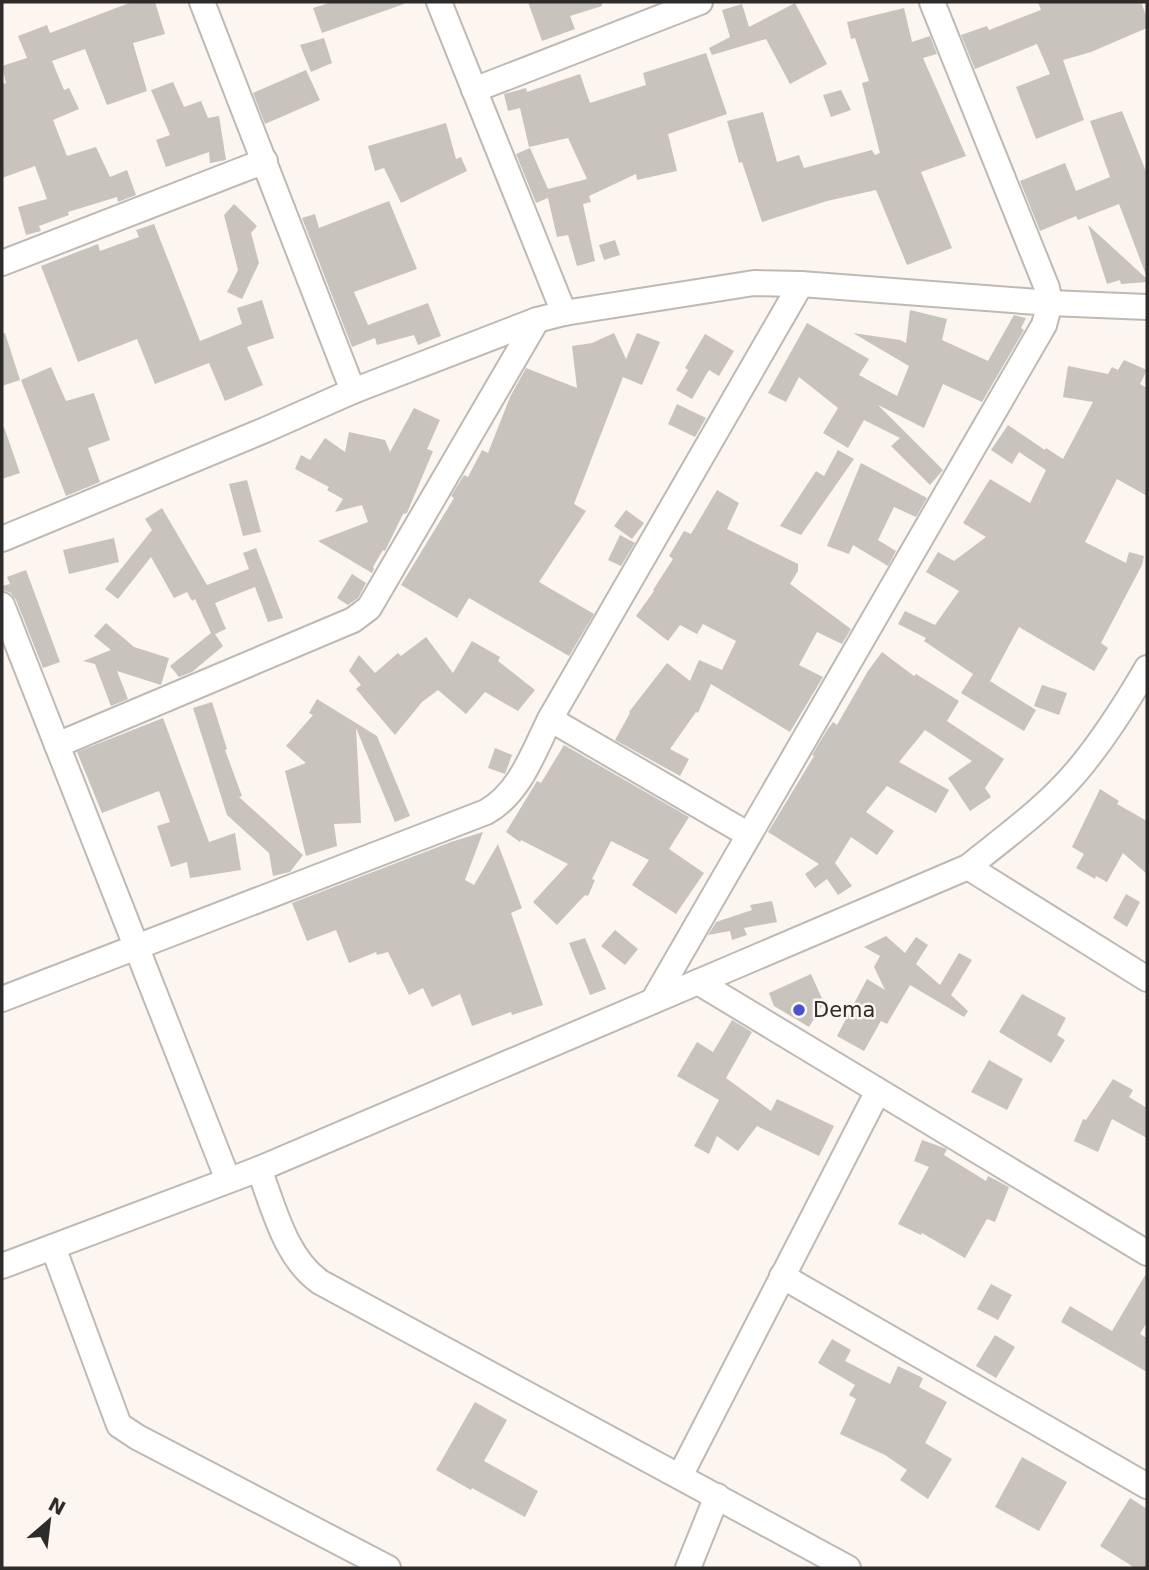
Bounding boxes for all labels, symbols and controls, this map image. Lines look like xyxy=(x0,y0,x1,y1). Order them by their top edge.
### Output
place label: Dema xyxy=(813,998,875,1022)
marker: Dema xyxy=(791,1002,807,1018)
north arrow xyxy=(14,1486,84,1556)
text: N xyxy=(45,1493,69,1519)

